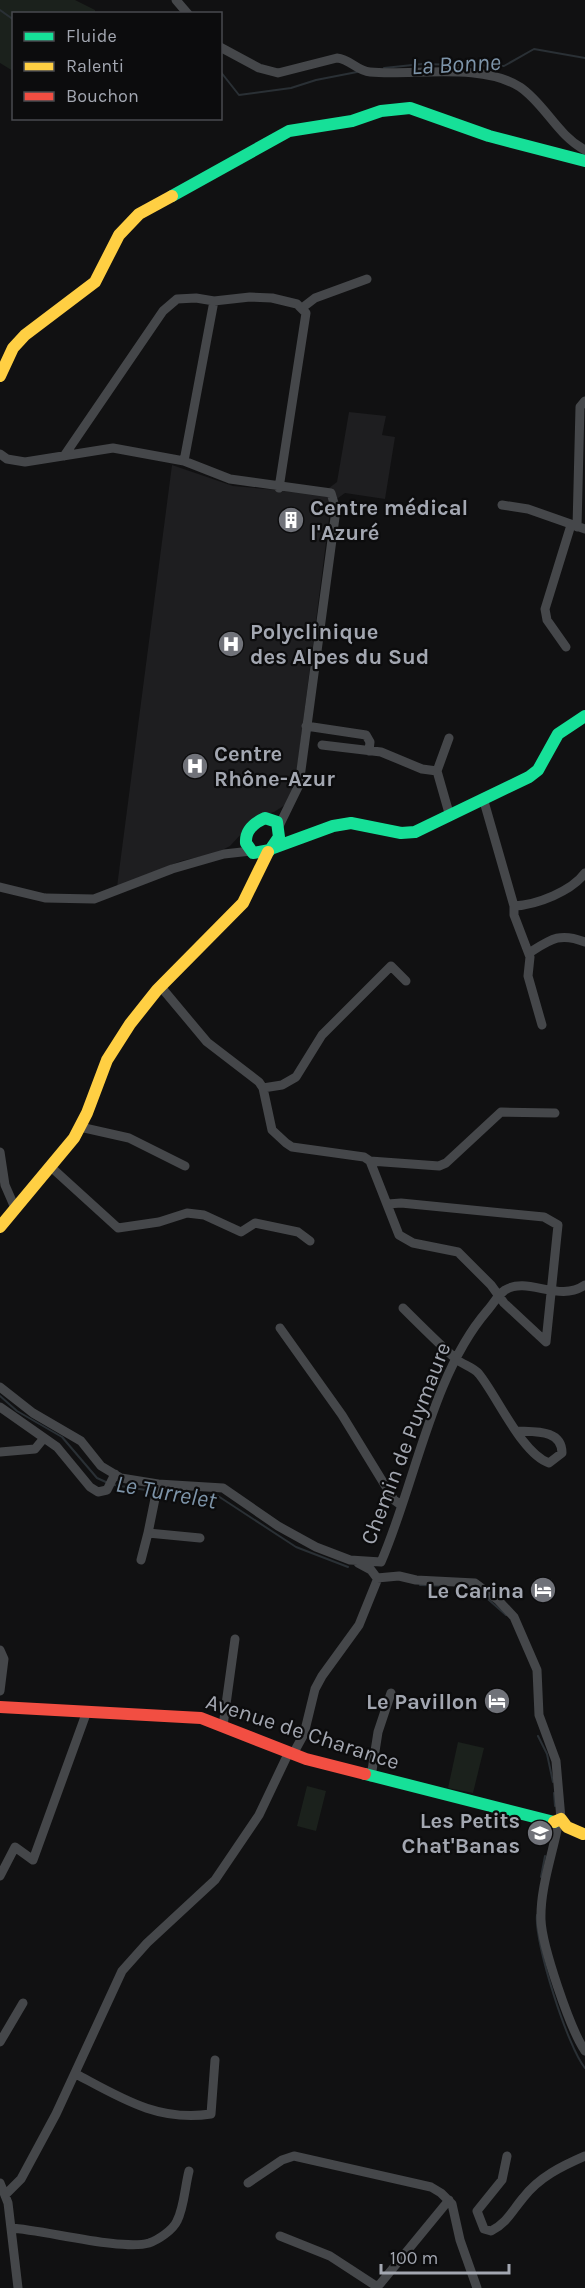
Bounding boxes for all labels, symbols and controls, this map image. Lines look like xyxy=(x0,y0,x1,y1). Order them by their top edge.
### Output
legend xyxy=(12,12,222,120)
text: Fluide xyxy=(66,25,117,47)
water label: La Bonne xyxy=(410,48,502,80)
text: Ralenti xyxy=(66,55,124,77)
text: Bouchon xyxy=(66,85,139,107)
place label: Centre médical l'Azuré xyxy=(310,495,468,546)
building icon: Centre médical l'Azuré xyxy=(276,505,306,535)
place label: Polyclinique des Alpes du Sud xyxy=(250,619,429,670)
hospital icon: Polyclinique des Alpes du Sud xyxy=(216,629,246,659)
place label: Centre Rhône-Azur xyxy=(214,741,335,792)
hospital icon: Centre Rhône-Azur xyxy=(180,751,210,781)
street label: Chemin de Puymaure xyxy=(355,1339,456,1548)
water label: Le Turrelet xyxy=(114,1469,219,1515)
hotel icon: Le Carina xyxy=(528,1575,558,1605)
place label: Le Carina xyxy=(427,1578,524,1604)
hotel icon: Le Pavillon xyxy=(482,1686,512,1716)
street label: Avenue de Charance xyxy=(203,1688,403,1776)
place label: Le Pavillon xyxy=(366,1689,478,1715)
place label: Les Petits Chat'Banas xyxy=(402,1808,520,1859)
school or university icon: Les Petits Chat'Banas xyxy=(525,1818,555,1848)
scale bar xyxy=(381,2237,508,2275)
text: 100 m xyxy=(390,2247,438,2269)

